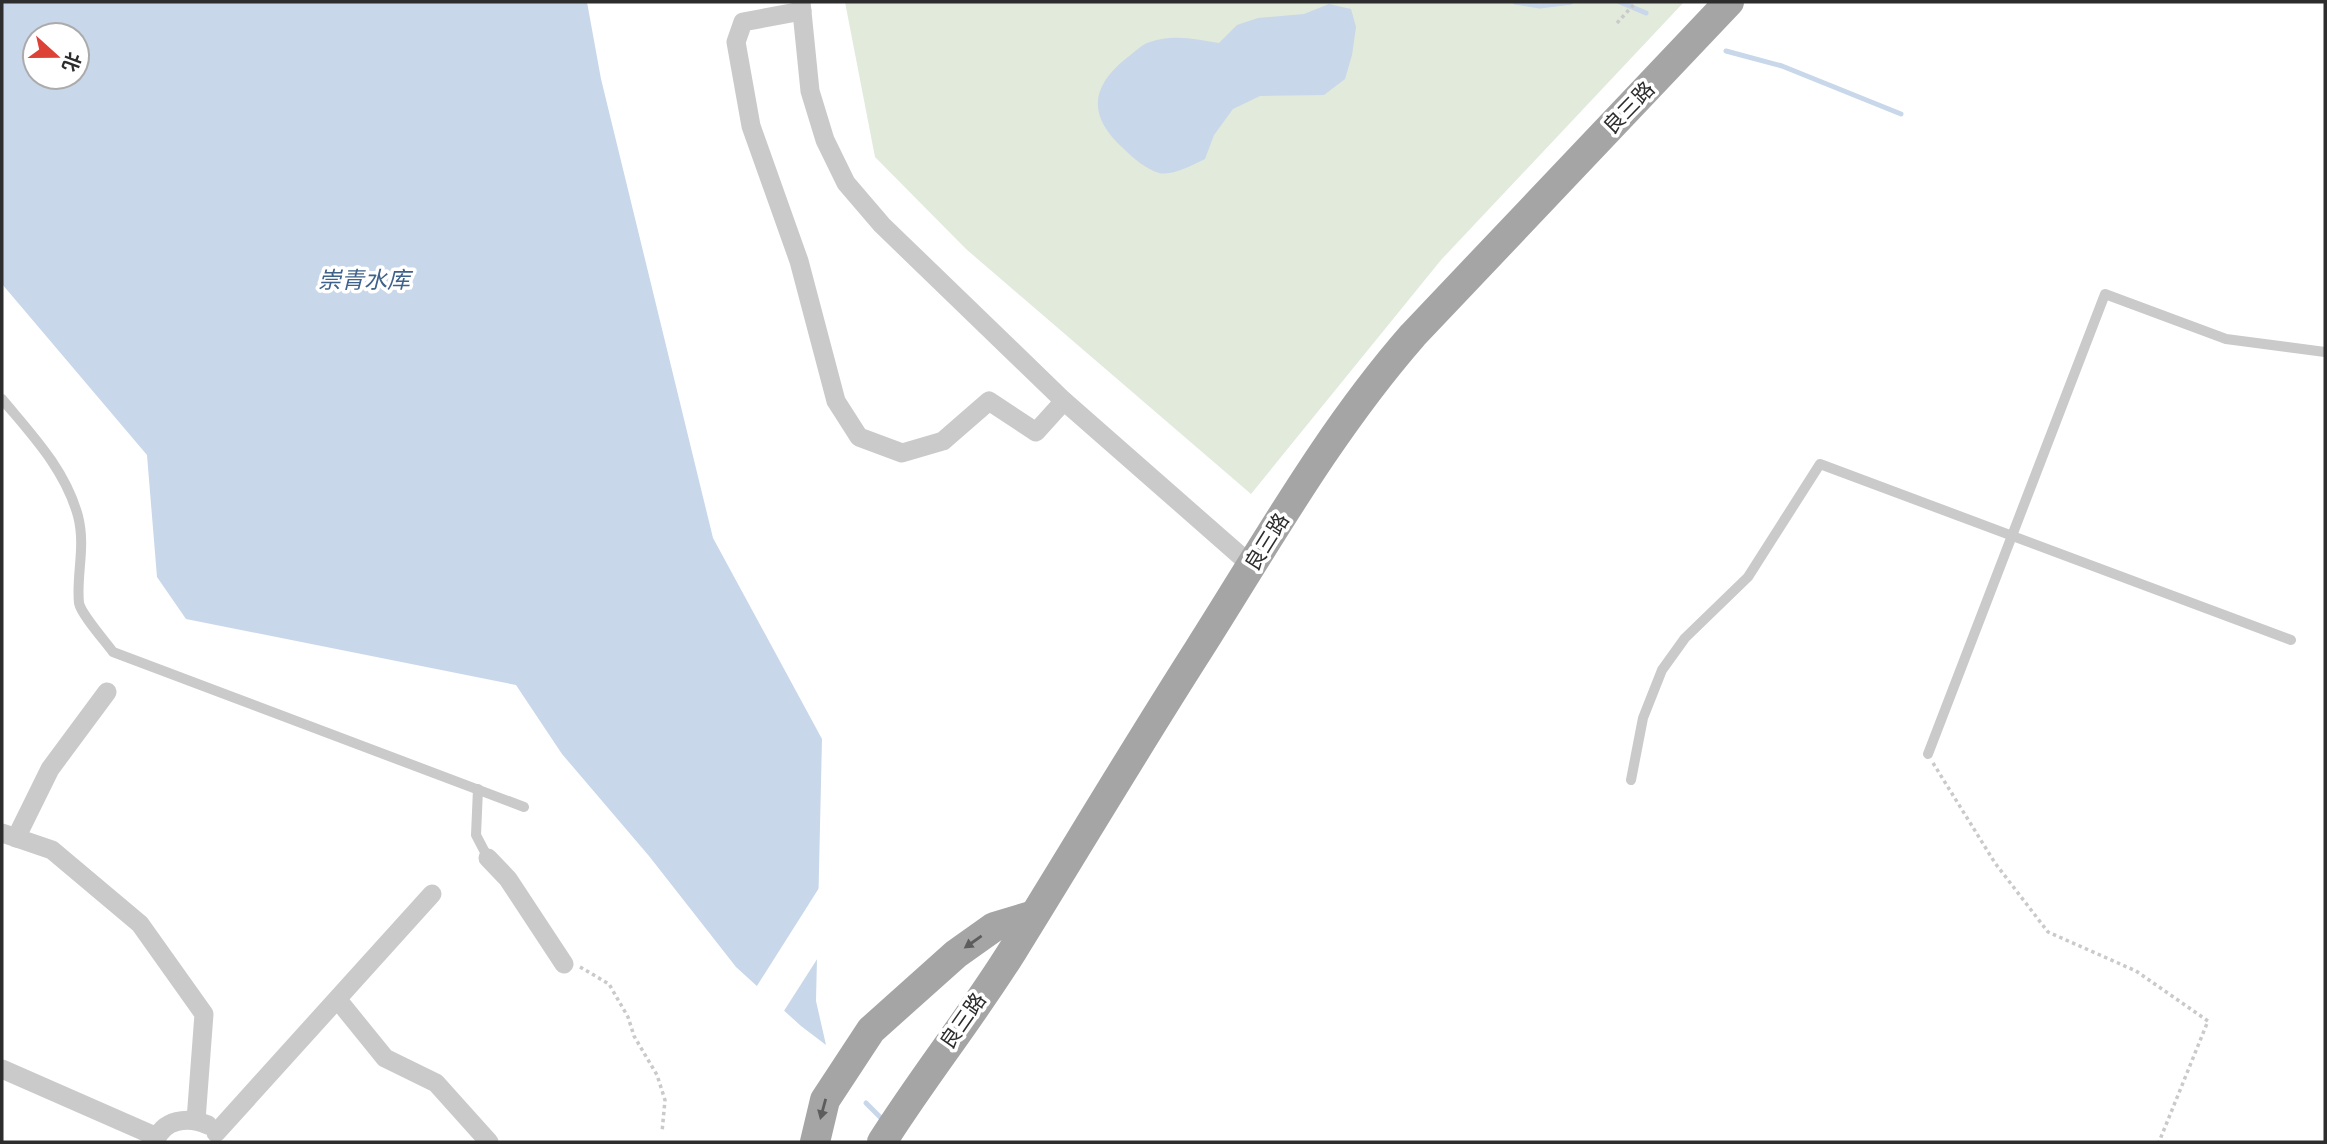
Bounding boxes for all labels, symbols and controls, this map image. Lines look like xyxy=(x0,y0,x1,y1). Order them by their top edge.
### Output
north arrow xyxy=(21,21,91,91)
text: 北 xyxy=(54,48,86,75)
street label: 良三路 xyxy=(1596,75,1662,141)
water label: 崇青水库 xyxy=(318,264,414,297)
street label: 良三路 xyxy=(1238,507,1296,577)
one-way arrow xyxy=(964,935,982,949)
street label: 良三路 xyxy=(933,987,993,1055)
one-way arrow xyxy=(817,1098,828,1120)

